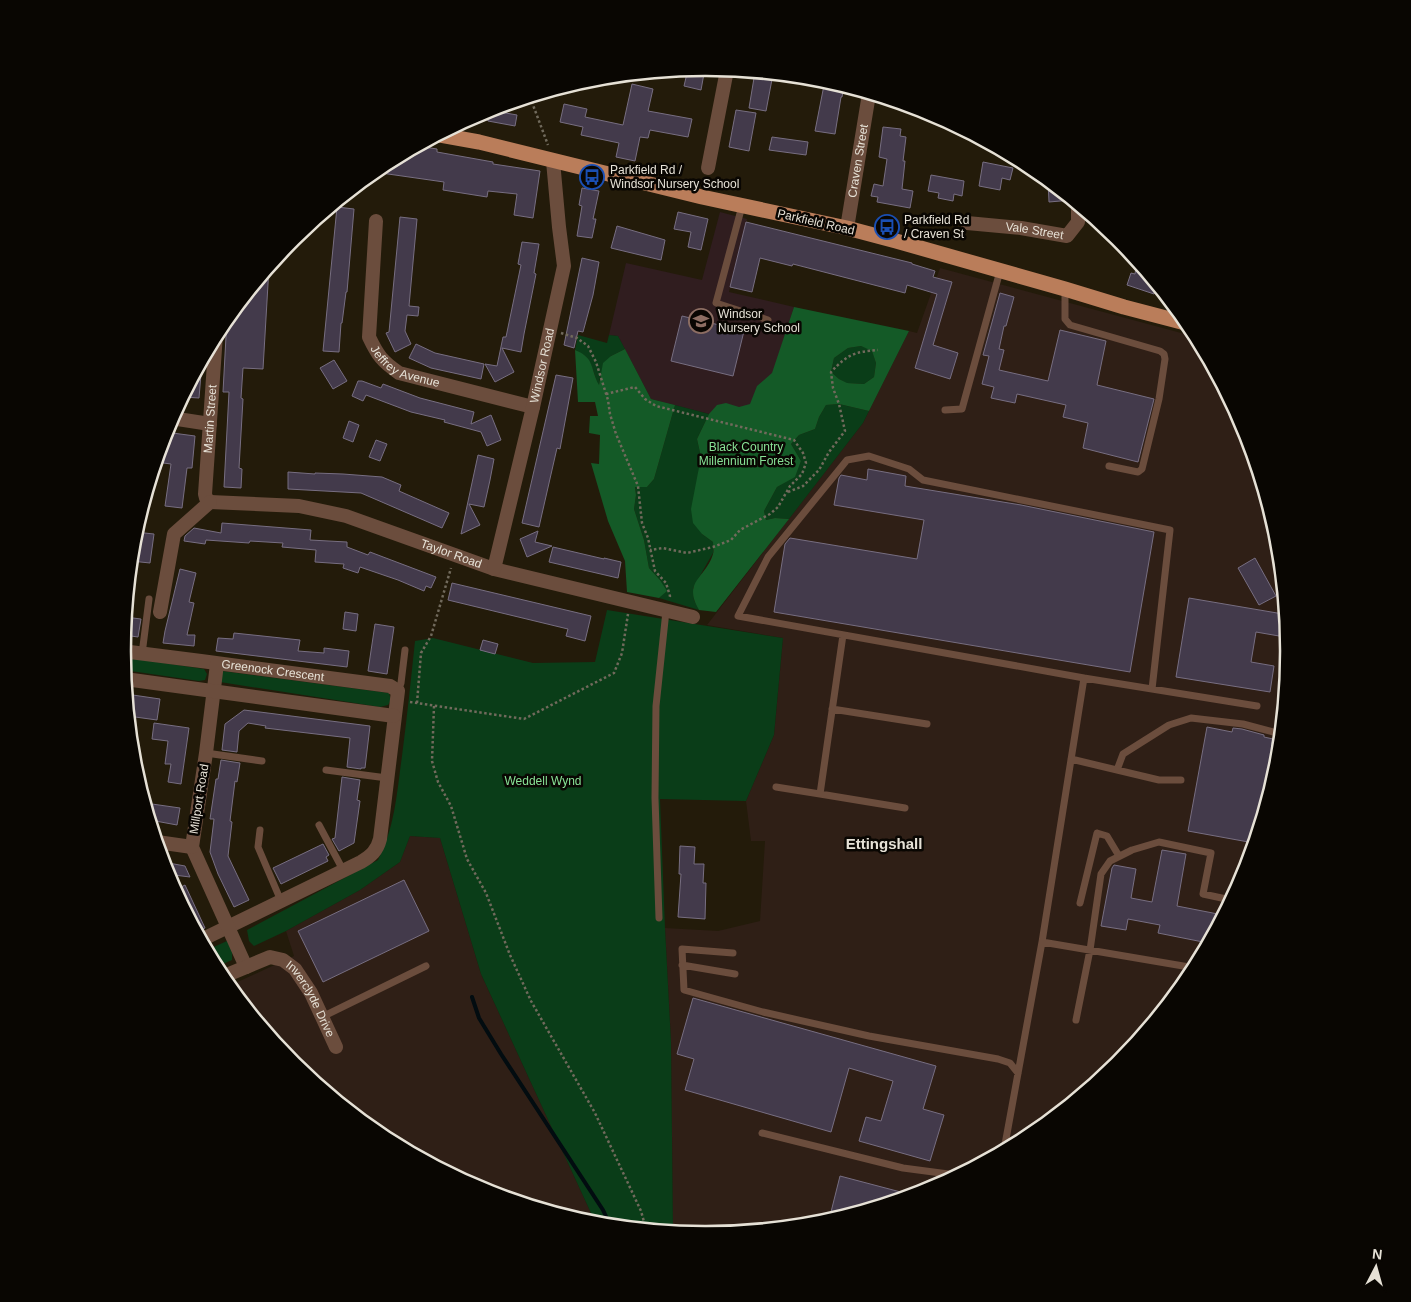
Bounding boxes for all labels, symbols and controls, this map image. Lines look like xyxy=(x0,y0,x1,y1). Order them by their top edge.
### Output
street label: Craven Street xyxy=(845,123,871,199)
place label: Parkfield Rd / Windsor Nursery School xyxy=(610,163,739,191)
bus stop icon: Parkfield Rd / Windsor Nursery School xyxy=(579,164,605,190)
street label: Parkfield Road xyxy=(776,206,856,238)
place label: Parkfield Rd / Craven St xyxy=(904,213,969,241)
bus stop icon: Parkfield Rd / Craven St xyxy=(874,214,900,240)
street label: Vale Street xyxy=(1005,220,1065,242)
place label: Windsor Nursery School xyxy=(718,307,800,335)
school or university icon: Windsor Nursery School xyxy=(688,308,714,334)
street label: Windsor Road xyxy=(527,327,557,404)
street label: Jeffrey Avenue xyxy=(367,343,441,390)
street label: Martin Street xyxy=(201,383,220,454)
park label: Black Country Millennium Forest xyxy=(699,440,794,468)
street label: Taylor Road xyxy=(419,536,484,571)
street label: Greenock Crescent xyxy=(221,657,326,684)
street label: Millport Road xyxy=(187,763,211,835)
park label: Weddell Wynd xyxy=(504,774,582,788)
district label: Ettingshall xyxy=(846,835,922,852)
street label: Inverclyde Drive xyxy=(283,958,338,1040)
north arrow xyxy=(1351,1242,1401,1292)
text: N xyxy=(1371,1246,1383,1263)

